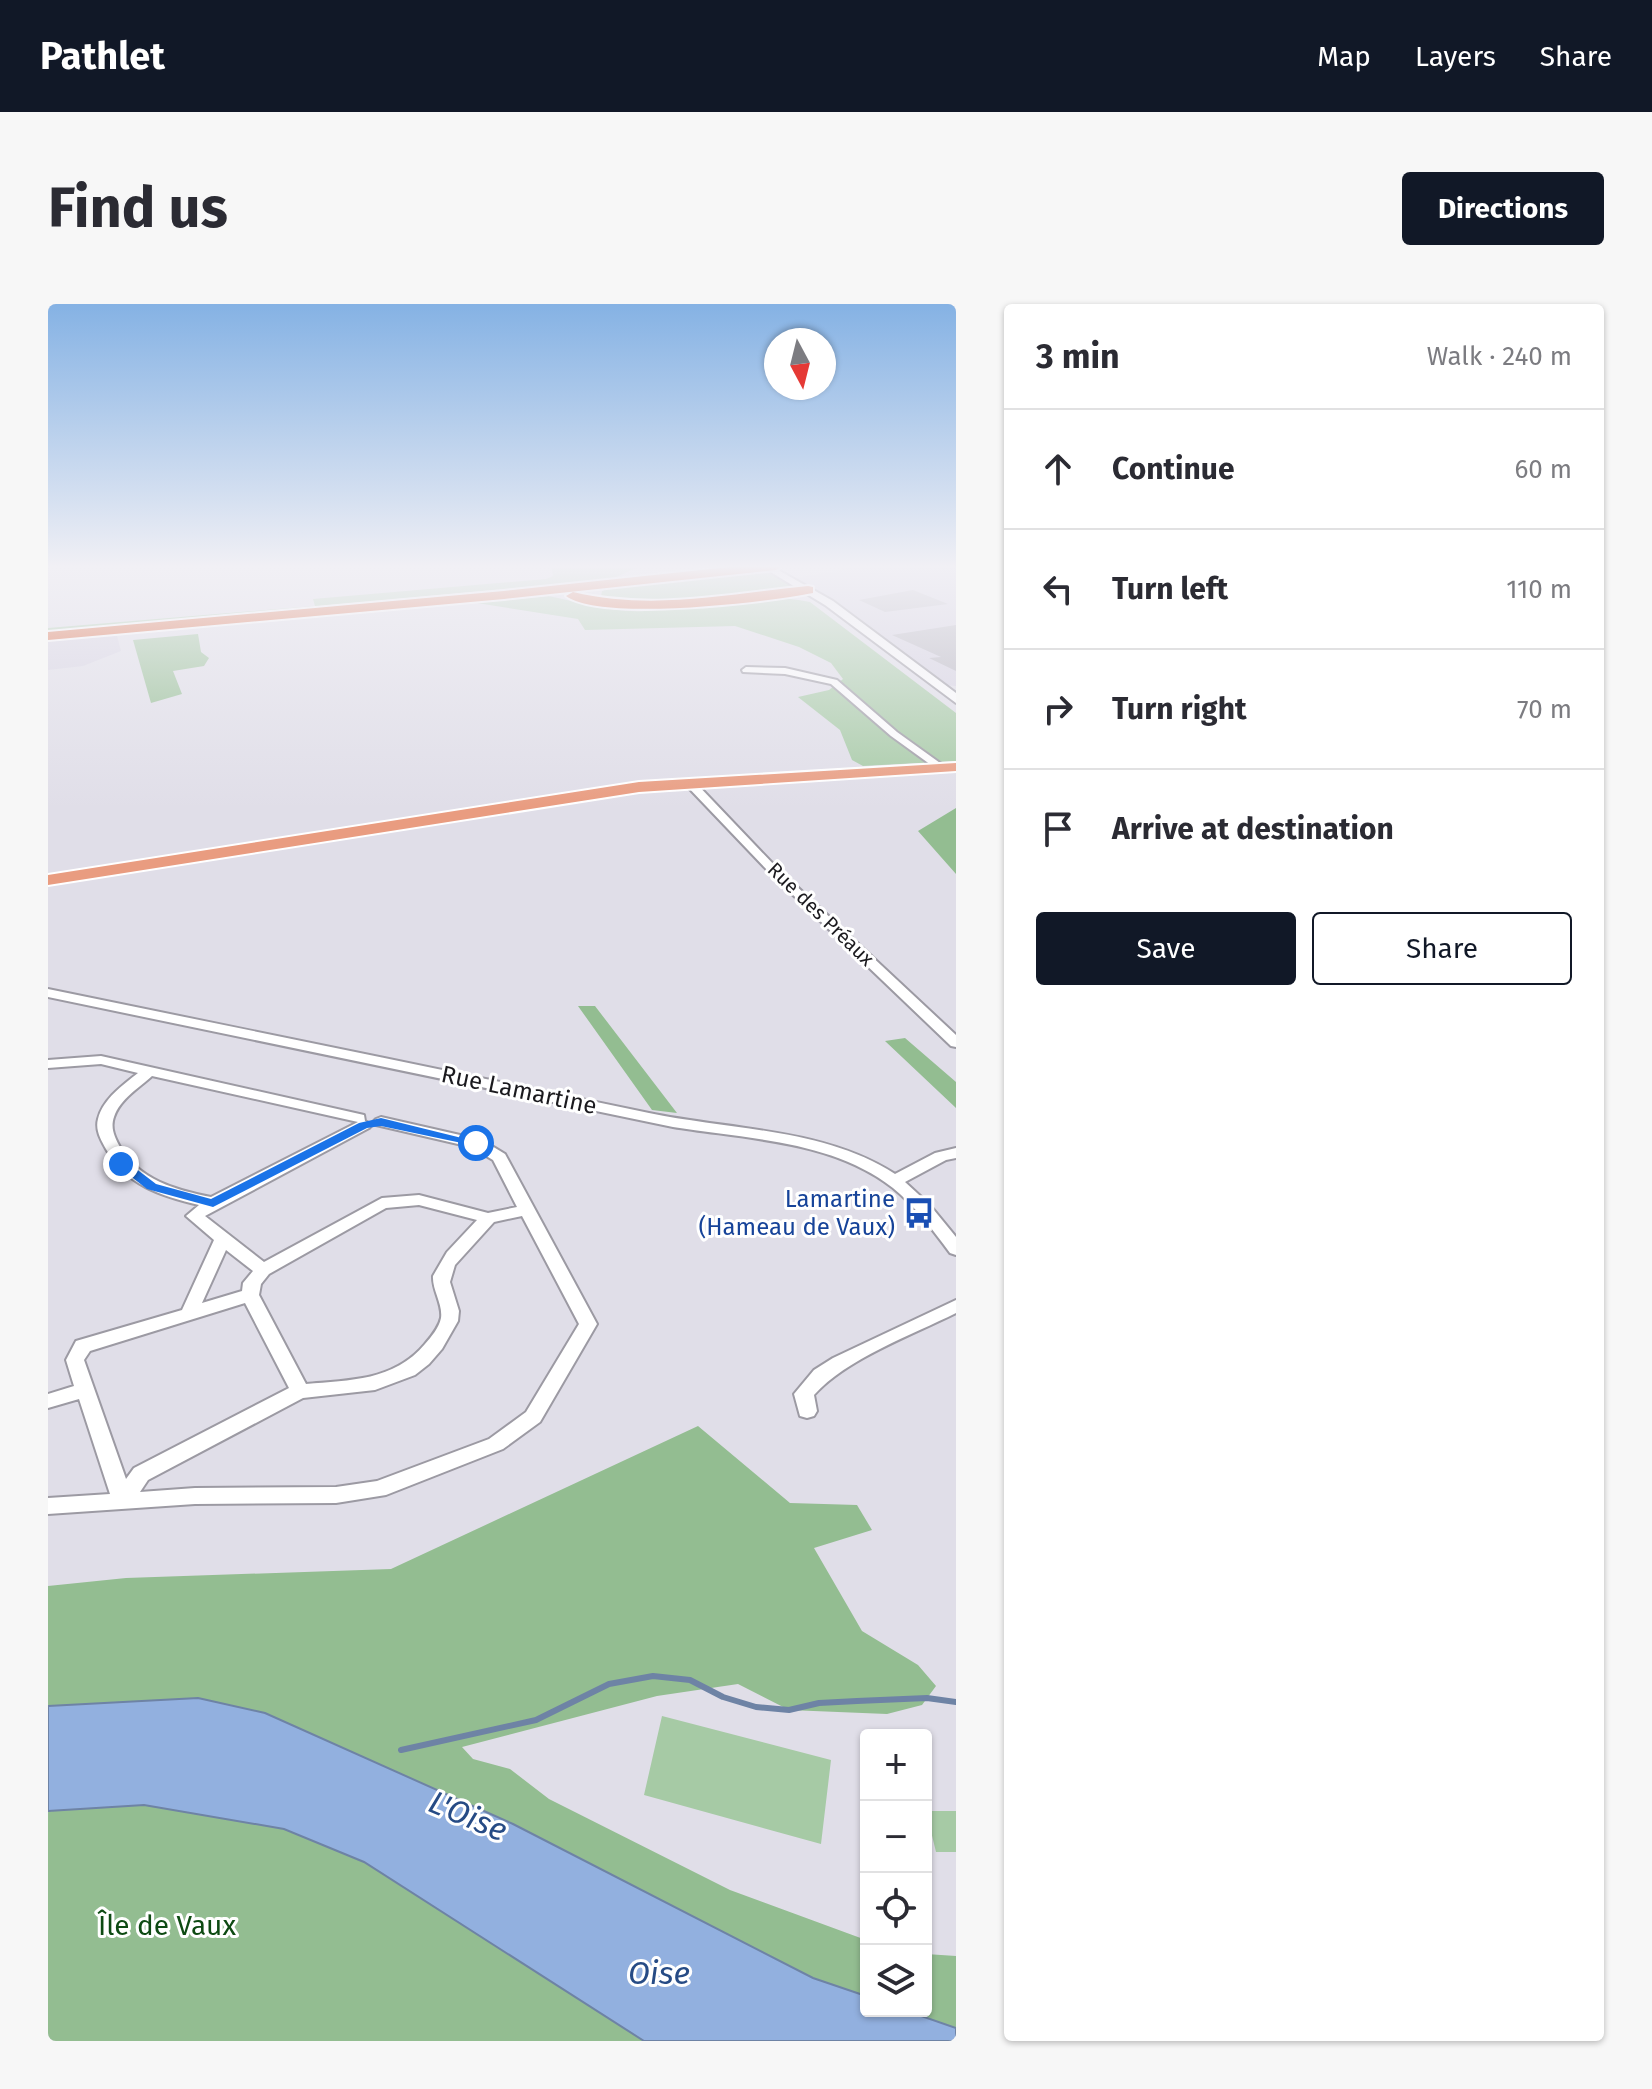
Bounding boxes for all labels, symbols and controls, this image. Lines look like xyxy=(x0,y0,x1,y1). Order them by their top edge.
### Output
text: Pathlet xyxy=(40,33,165,79)
text: Map xyxy=(1317,40,1371,73)
text: Layers xyxy=(1415,40,1496,73)
text: Share xyxy=(1540,40,1612,73)
button: Directions xyxy=(1402,172,1604,245)
text: Find us xyxy=(48,175,228,242)
north arrow xyxy=(764,328,836,400)
text: 3 min xyxy=(1036,336,1120,377)
text: Walk · 240 m xyxy=(1427,341,1572,372)
icon: ahead xyxy=(1036,447,1080,491)
text: Continue xyxy=(1112,451,1235,487)
text: 60 m xyxy=(1514,454,1572,485)
icon: left xyxy=(1036,567,1080,611)
text: Turn left xyxy=(1112,571,1228,607)
text: 110 m xyxy=(1506,574,1572,605)
icon: right xyxy=(1036,687,1080,731)
text: Turn right xyxy=(1112,691,1247,727)
text: 70 m xyxy=(1517,694,1572,725)
icon: arrive xyxy=(1036,807,1080,851)
text: Arrive at destination xyxy=(1112,811,1394,847)
street label: Rue des Préaux xyxy=(763,857,879,971)
button: Save xyxy=(1036,912,1296,985)
button: Share xyxy=(1312,912,1572,985)
street label: Rue Lamartine xyxy=(439,1060,599,1120)
route start xyxy=(458,1125,494,1161)
route end xyxy=(103,1146,139,1182)
place label: Lamartine (Hameau de Vaux) xyxy=(698,1185,895,1241)
bus stop icon: Lamartine (Hameau de Vaux) xyxy=(902,1196,936,1230)
map controls xyxy=(860,1729,932,2017)
button: + xyxy=(860,1729,932,1801)
water label: L'Oise xyxy=(423,1783,513,1849)
button: − xyxy=(860,1801,932,1873)
button: locate xyxy=(860,1873,932,1945)
park label: Île de Vaux xyxy=(97,1909,236,1942)
button: layers xyxy=(860,1945,932,2017)
water label: Oise xyxy=(628,1954,690,1992)

